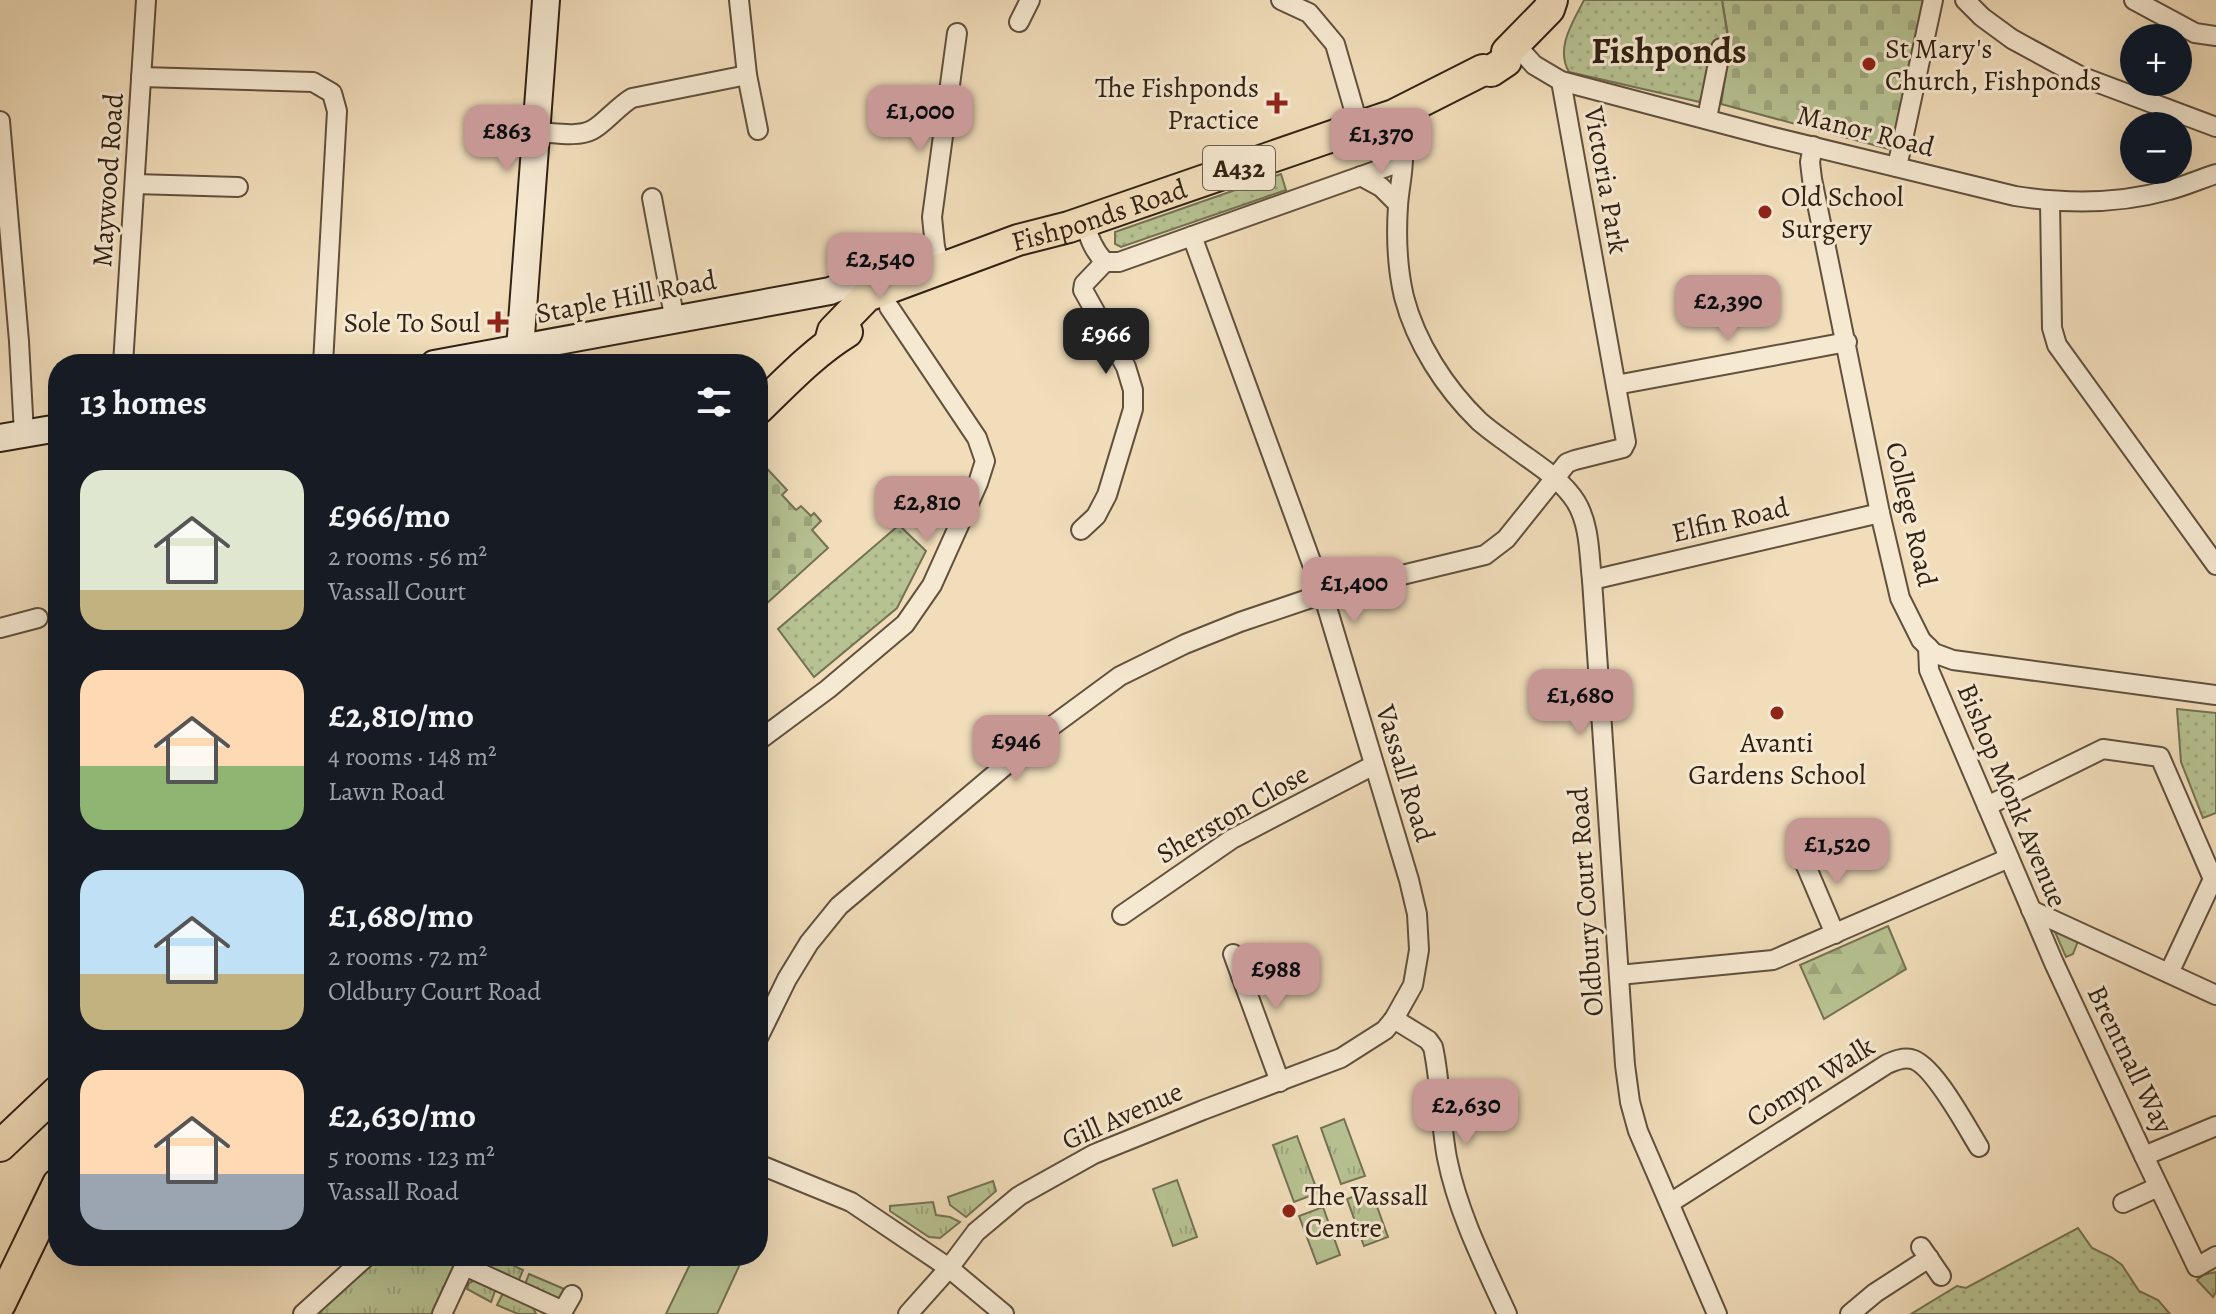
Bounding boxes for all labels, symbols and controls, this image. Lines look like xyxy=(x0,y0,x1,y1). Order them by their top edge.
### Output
map controls xyxy=(2120,24,2192,184)
button: + xyxy=(2120,24,2192,96)
district label: Fishponds xyxy=(1591,26,1747,75)
place label: St Mary's Church, Fishponds xyxy=(1885,30,2101,100)
marker: St Mary's Church, Fishponds xyxy=(1860,55,1878,73)
place label: The Fishponds Practice xyxy=(1095,69,1259,139)
pin: £1,000 xyxy=(855,85,985,153)
street label: Maywood Road xyxy=(83,91,133,268)
marker: The Fishponds Practice xyxy=(1266,92,1288,114)
text: £1,000 xyxy=(885,93,955,128)
street label: Manor Road xyxy=(1793,96,1939,167)
street label: Victoria Park xyxy=(1574,103,1638,257)
pin: £863 xyxy=(460,105,554,173)
pin: £1,370 xyxy=(1316,108,1446,176)
button: − xyxy=(2120,112,2192,184)
text: £863 xyxy=(482,113,532,148)
text: £1,370 xyxy=(1348,116,1414,151)
road number: A432 xyxy=(1203,146,1275,190)
street label: Fishponds Road xyxy=(1007,169,1193,261)
place label: Old School Surgery xyxy=(1781,178,1904,248)
marker: Old School Surgery xyxy=(1756,203,1774,221)
pin: £2,540 xyxy=(815,233,945,301)
text: £2,540 xyxy=(845,241,915,276)
street label: Staple Hill Road xyxy=(533,261,721,333)
pin: £2,390 xyxy=(1663,275,1793,343)
text: £2,390 xyxy=(1693,283,1763,318)
place label: Sole To Soul xyxy=(344,304,480,342)
pin: £966 xyxy=(1059,308,1153,376)
marker: Sole To Soul xyxy=(487,311,509,333)
text: £966 xyxy=(1081,316,1131,351)
text: 13 homes xyxy=(80,379,207,426)
icon: filters xyxy=(692,380,736,424)
street label: College Road xyxy=(1876,438,1946,591)
pin: £2,810 xyxy=(862,476,992,544)
text: £2,810 xyxy=(893,484,961,519)
street label: Elfin Road xyxy=(1668,488,1793,552)
text: £966/mo xyxy=(328,492,450,539)
icon: home xyxy=(144,502,240,598)
text: 2 rooms · 56 m² xyxy=(328,539,487,574)
pin: £1,400 xyxy=(1289,557,1419,625)
text: £1,400 xyxy=(1320,565,1388,600)
text: Vassall Court xyxy=(328,574,466,609)
pin: £1,680 xyxy=(1515,669,1645,737)
text: £1,680 xyxy=(1546,677,1614,712)
street label: Bishop Monk Avenue xyxy=(1948,677,2076,913)
text: £2,810/mo xyxy=(328,692,474,739)
street label: Vassall Road xyxy=(1366,699,1444,847)
icon: home xyxy=(144,702,240,798)
marker: Avanti Gardens School xyxy=(1768,704,1786,722)
pin: £946 xyxy=(969,715,1063,783)
text: £946 xyxy=(991,723,1041,758)
place label: Avanti Gardens School xyxy=(1688,724,1866,794)
text: 4 rooms · 148 m² xyxy=(328,739,497,774)
street label: Sherston Close xyxy=(1149,755,1316,873)
text: Lawn Road xyxy=(328,774,445,809)
street label: Oldbury Court Road xyxy=(1559,785,1613,1018)
pin: £1,520 xyxy=(1772,818,1902,886)
text: £1,520 xyxy=(1804,826,1870,861)
text: £1,680/mo xyxy=(328,892,474,939)
icon: home xyxy=(144,902,240,998)
text: 2 rooms · 72 m² xyxy=(328,939,487,974)
pin: £988 xyxy=(1229,943,1323,1011)
text: £988 xyxy=(1251,951,1301,986)
text: Oldbury Court Road xyxy=(328,974,541,1009)
street label: Brentnall Way xyxy=(2078,979,2183,1140)
street label: Comyn Walk xyxy=(1739,1027,1882,1136)
street label: Gill Avenue xyxy=(1056,1072,1189,1159)
pin: £2,630 xyxy=(1401,1079,1531,1147)
text: £2,630 xyxy=(1431,1087,1501,1122)
text: £2,630/mo xyxy=(328,1092,476,1139)
icon: home xyxy=(144,1102,240,1198)
text: 5 rooms · 123 m² xyxy=(328,1139,495,1174)
text: Vassall Road xyxy=(328,1174,459,1209)
place label: The Vassall Centre xyxy=(1305,1177,1428,1247)
marker: The Vassall Centre xyxy=(1280,1202,1298,1220)

